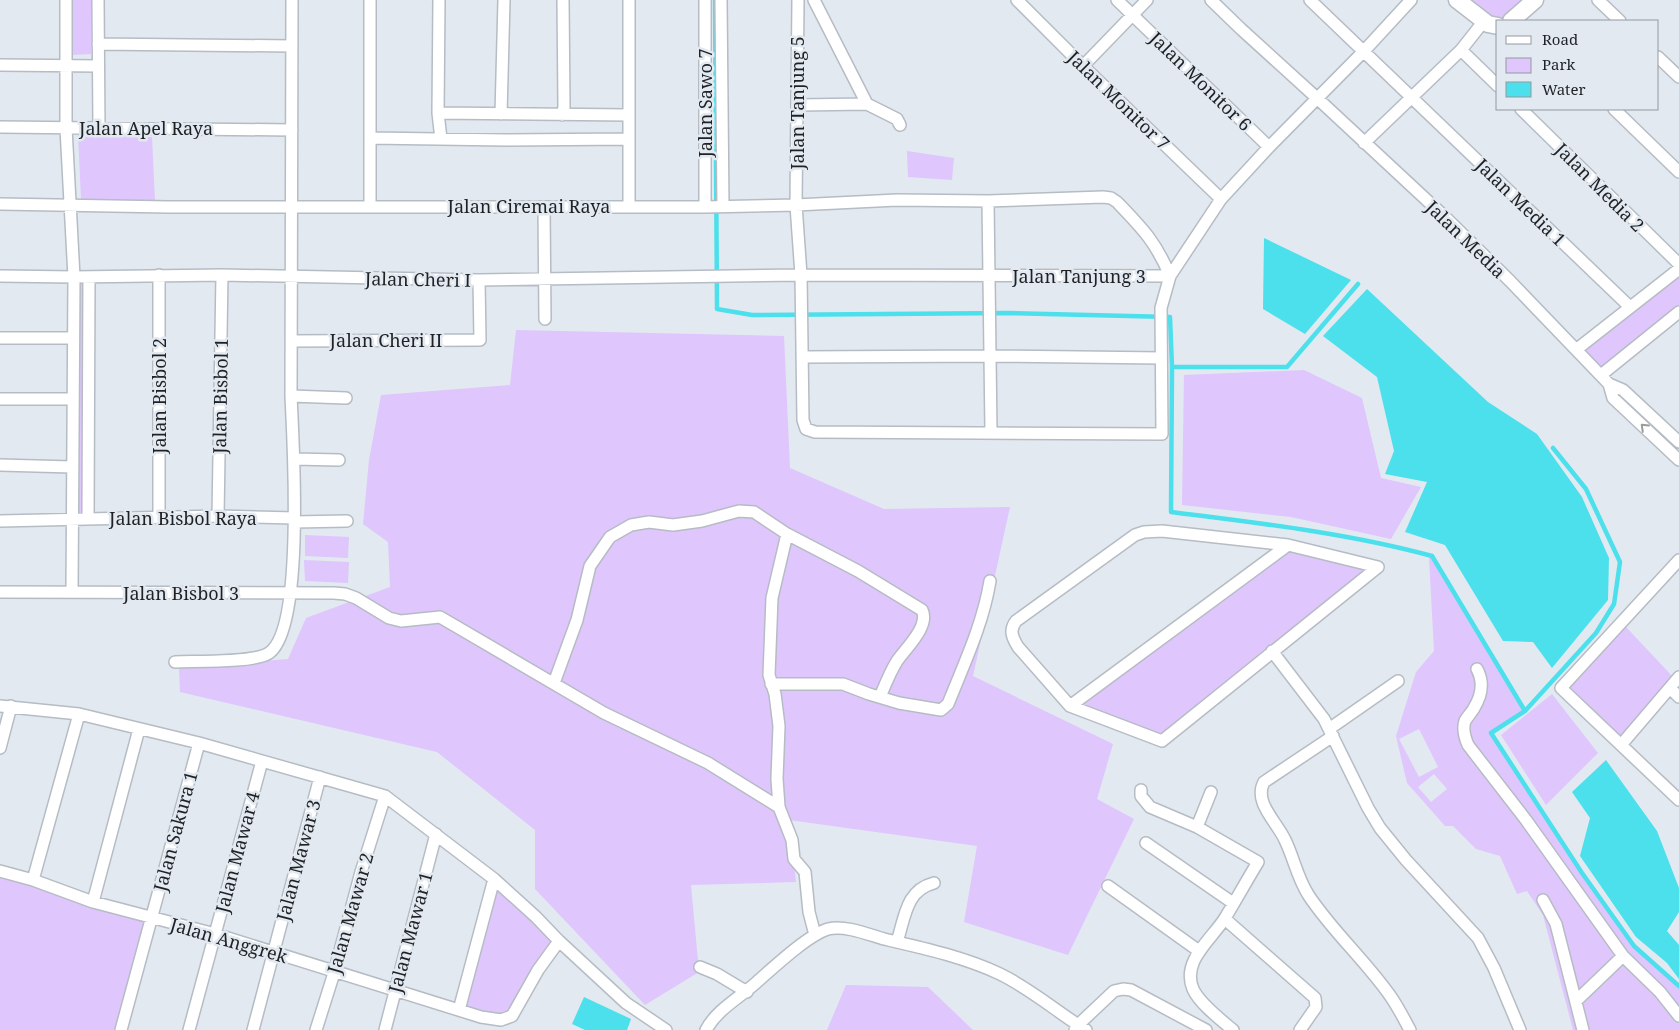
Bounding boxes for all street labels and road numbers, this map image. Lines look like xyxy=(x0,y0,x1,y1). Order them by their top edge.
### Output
street label: Jalan Monitor 6 xyxy=(1144,25,1257,136)
street label: Jalan Tanjung 5 xyxy=(785,36,809,171)
street label: Jalan Monitor 7 xyxy=(1062,44,1175,155)
street label: Jalan Sawo 7 xyxy=(693,48,717,159)
street label: Jalan Apel Raya xyxy=(78,116,213,140)
street label: Jalan Media 2 xyxy=(1550,137,1650,237)
street label: Jalan Media 1 xyxy=(1470,152,1571,251)
street label: Jalan Ciremai Raya xyxy=(447,194,610,218)
street label: Jalan Media xyxy=(1420,194,1511,283)
street label: Jalan Tanjung 3 xyxy=(1011,264,1146,288)
street label: Jalan Cheri I xyxy=(364,266,471,292)
street label: Jalan Cheri II xyxy=(329,328,442,352)
street label: Jalan Bisbol 2 xyxy=(147,338,171,455)
street label: Jalan Bisbol 1 xyxy=(207,338,233,455)
street label: Jalan Bisbol Raya xyxy=(108,506,257,530)
street label: Jalan Bisbol 3 xyxy=(122,581,239,605)
street label: Jalan Sakura 1 xyxy=(147,768,203,895)
street label: Jalan Mawar 4 xyxy=(209,789,265,916)
street label: Jalan Mawar 3 xyxy=(270,797,326,924)
street label: Jalan Mawar 2 xyxy=(321,850,379,977)
street label: Jalan Mawar 1 xyxy=(382,869,438,996)
street label: Jalan Anggrek xyxy=(167,912,291,968)

